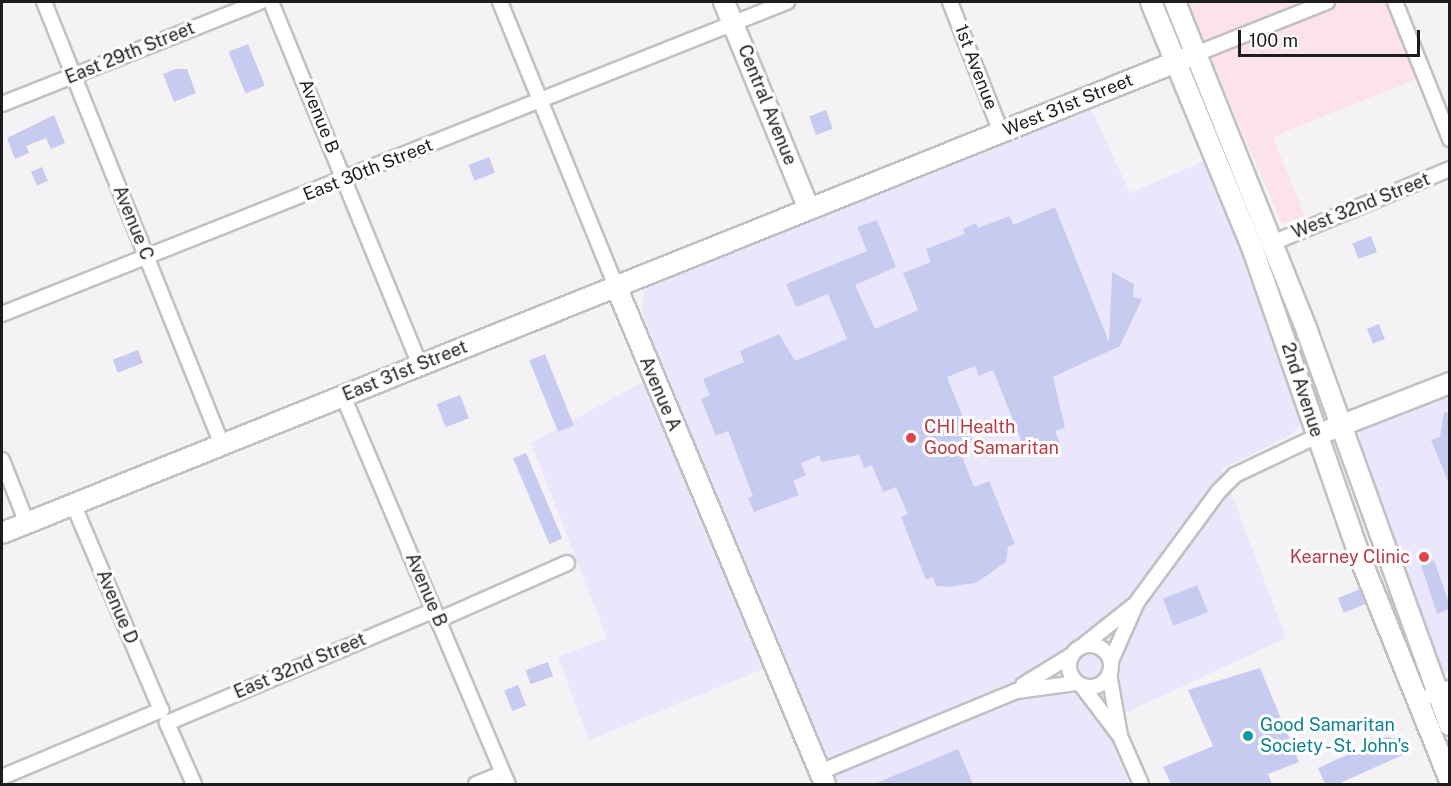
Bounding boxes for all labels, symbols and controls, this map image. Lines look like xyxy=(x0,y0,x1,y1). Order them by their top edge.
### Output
street label: East 29th Street xyxy=(62,17,198,89)
scale bar xyxy=(1241,18,1422,56)
street label: 1st Avenue xyxy=(950,21,1002,113)
text: 100 m xyxy=(1249,30,1298,51)
street label: Central Avenue xyxy=(733,42,801,168)
street label: West 31st Street xyxy=(1000,69,1136,141)
street label: Avenue B xyxy=(294,76,344,156)
street label: East 30th Street xyxy=(300,134,436,206)
street label: West 32nd Street xyxy=(1289,168,1433,244)
street label: Avenue C xyxy=(108,183,158,263)
street label: East 31st Street xyxy=(339,336,471,406)
street label: 2nd Avenue xyxy=(1277,340,1327,440)
street label: Avenue A xyxy=(635,353,685,435)
place label: CHI Health Good Samaritan xyxy=(924,417,1059,460)
marker: CHI Health Good Samaritan xyxy=(902,429,920,447)
place label: Kearney Clinic xyxy=(1290,546,1410,568)
marker: Kearney Clinic xyxy=(1415,548,1433,566)
street label: Avenue B xyxy=(401,550,451,630)
street label: Avenue D xyxy=(92,567,142,647)
street label: East 32nd Street xyxy=(231,628,369,704)
place label: Good Samaritan Society - St. John's xyxy=(1260,715,1415,758)
marker: Good Samaritan Society - St. John's xyxy=(1241,729,1255,743)

